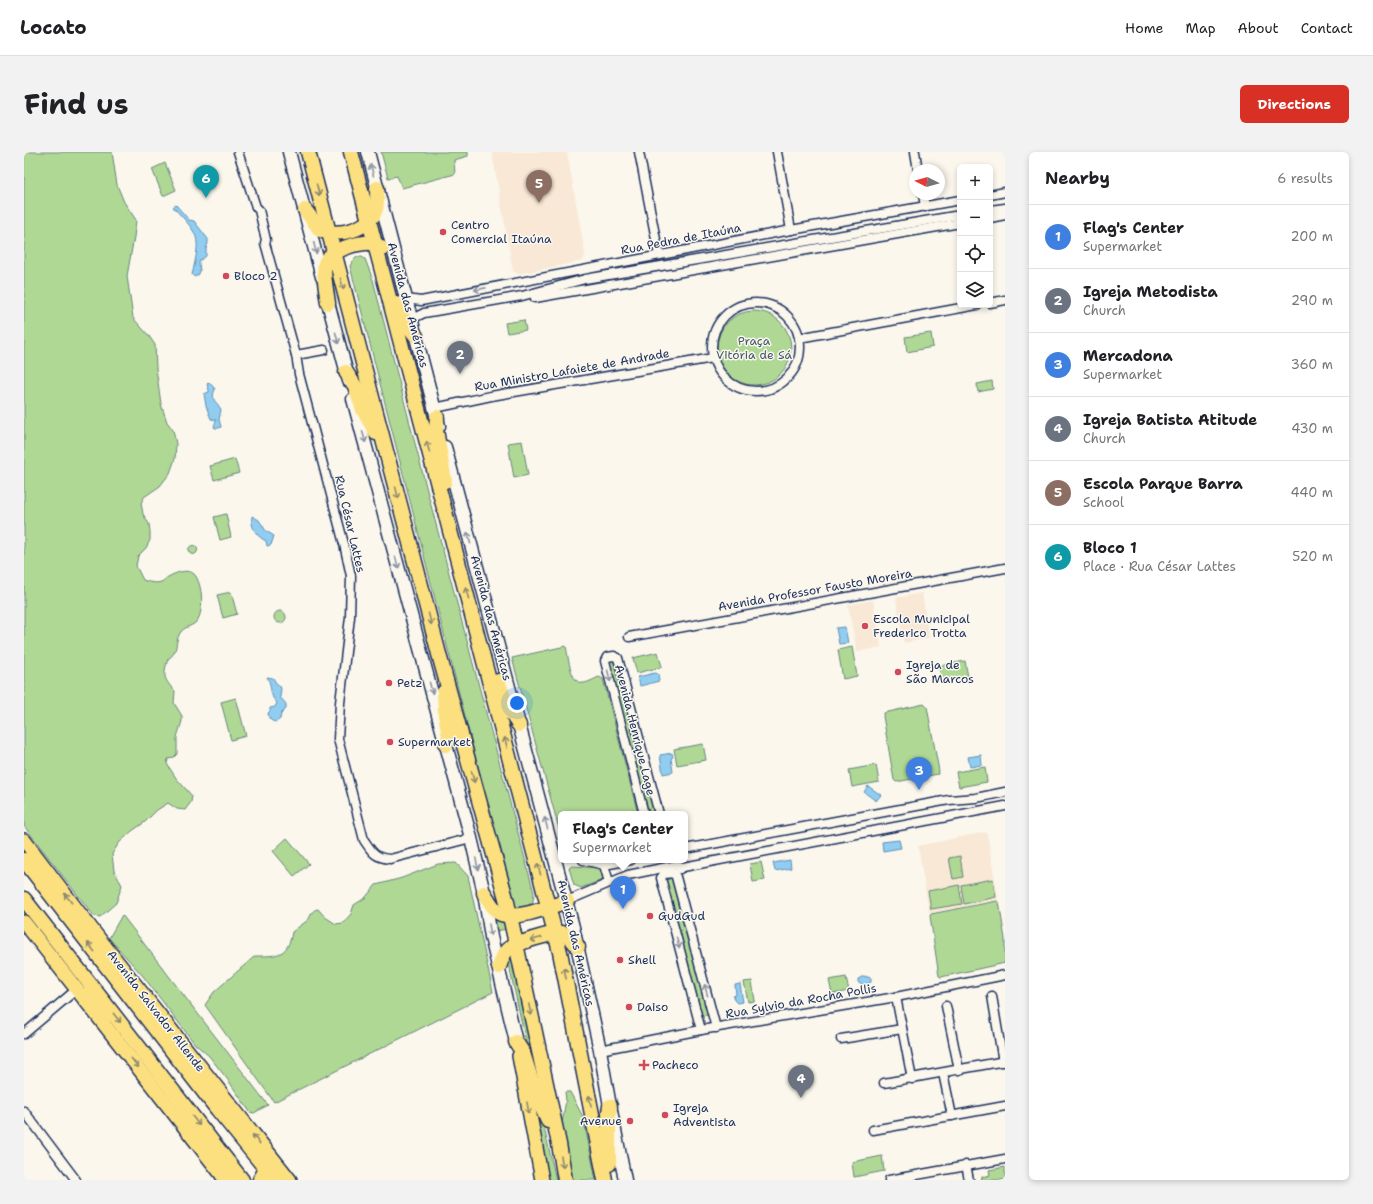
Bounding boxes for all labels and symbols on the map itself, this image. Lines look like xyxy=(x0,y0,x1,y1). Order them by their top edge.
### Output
one-way arrow xyxy=(368,164,375,177)
north arrow xyxy=(909,164,945,200)
pin: 6 xyxy=(193,165,219,198)
pin: 5 xyxy=(526,170,552,203)
one-way arrow xyxy=(315,183,322,196)
place label: Centro Comercial Itaúna xyxy=(451,217,552,247)
street label: Rua Pedra de Itaúna xyxy=(620,219,743,259)
marker: Centro Comercial Itaúna xyxy=(438,227,448,237)
street label: Avenida das Américas xyxy=(384,240,432,370)
one-way arrow xyxy=(312,241,319,254)
place label: Bloco 2 xyxy=(234,268,278,284)
marker: Bloco 2 xyxy=(221,271,231,281)
one-way arrow xyxy=(339,277,346,290)
one-way arrow xyxy=(474,286,487,294)
one-way arrow xyxy=(334,331,341,344)
park label: Praça Vitória de Sá xyxy=(716,333,792,363)
pin: 2 xyxy=(447,341,473,374)
street label: Rua Ministro Lafaiete de Andrade xyxy=(473,345,671,395)
one-way arrow xyxy=(360,430,368,443)
one-way arrow xyxy=(424,441,432,454)
street label: Rua César Lattes xyxy=(331,474,369,574)
one-way arrow xyxy=(394,486,401,499)
one-way arrow xyxy=(465,532,472,545)
street label: Avenida das Américas xyxy=(467,553,515,683)
one-way arrow xyxy=(394,556,401,569)
street label: Avenida Professor Fausto Moreira xyxy=(717,565,914,615)
one-way arrow xyxy=(463,587,470,600)
place label: Escola Municipal Frederico Trotta xyxy=(873,611,970,641)
one-way arrow xyxy=(426,612,434,625)
marker: Escola Municipal Frederico Trotta xyxy=(860,621,870,631)
place label: Igreja de São Marcos xyxy=(906,657,974,687)
street label: Avenida Henrique Lage xyxy=(611,663,659,797)
marker: Igreja de São Marcos xyxy=(893,667,903,677)
one-way arrow xyxy=(605,669,613,682)
place label: Petz xyxy=(397,675,423,691)
marker: Petz xyxy=(384,678,394,688)
one-way arrow xyxy=(428,682,435,695)
your location xyxy=(507,693,527,713)
place label: Supermarket xyxy=(398,734,471,750)
marker: Supermarket xyxy=(385,737,395,747)
one-way arrow xyxy=(502,737,510,750)
pin: 3 xyxy=(906,757,932,790)
one-way arrow xyxy=(469,770,477,783)
one-way arrow xyxy=(542,816,549,829)
one-way arrow xyxy=(474,857,482,870)
one-way arrow xyxy=(535,863,542,876)
pin: 1 xyxy=(610,876,636,909)
street label: Avenida das Américas xyxy=(554,878,598,1008)
one-way arrow xyxy=(64,893,72,904)
place label: GudGud xyxy=(658,908,705,924)
marker: GudGud xyxy=(645,911,655,921)
one-way arrow xyxy=(486,923,494,936)
one-way arrow xyxy=(530,936,543,943)
one-way arrow xyxy=(675,936,683,949)
one-way arrow xyxy=(87,941,95,952)
street label: Avenida Salvador Allende xyxy=(103,947,209,1075)
place label: Shell xyxy=(628,952,656,968)
marker: Shell xyxy=(615,955,625,965)
one-way arrow xyxy=(560,967,568,980)
street label: Rua Sylvio da Rocha Pollis xyxy=(724,980,878,1022)
one-way arrow xyxy=(702,984,709,997)
place label: Daiso xyxy=(637,999,668,1015)
marker: Daiso xyxy=(624,1002,634,1012)
one-way arrow xyxy=(527,1003,535,1016)
one-way arrow xyxy=(112,1013,121,1024)
place label: Pacheco xyxy=(652,1057,699,1073)
one-way arrow xyxy=(131,1058,140,1069)
marker: Pacheco xyxy=(639,1060,649,1070)
pin: 4 xyxy=(788,1065,814,1098)
one-way arrow xyxy=(585,1094,593,1107)
place label: Igreja Adventista xyxy=(673,1100,736,1130)
one-way arrow xyxy=(525,1101,533,1114)
marker: Igreja Adventista xyxy=(660,1110,670,1120)
place label: Avenue xyxy=(580,1113,622,1129)
one-way arrow xyxy=(192,1115,201,1126)
marker: Avenue xyxy=(625,1116,635,1126)
one-way arrow xyxy=(252,1133,261,1144)
one-way arrow xyxy=(558,1155,566,1168)

